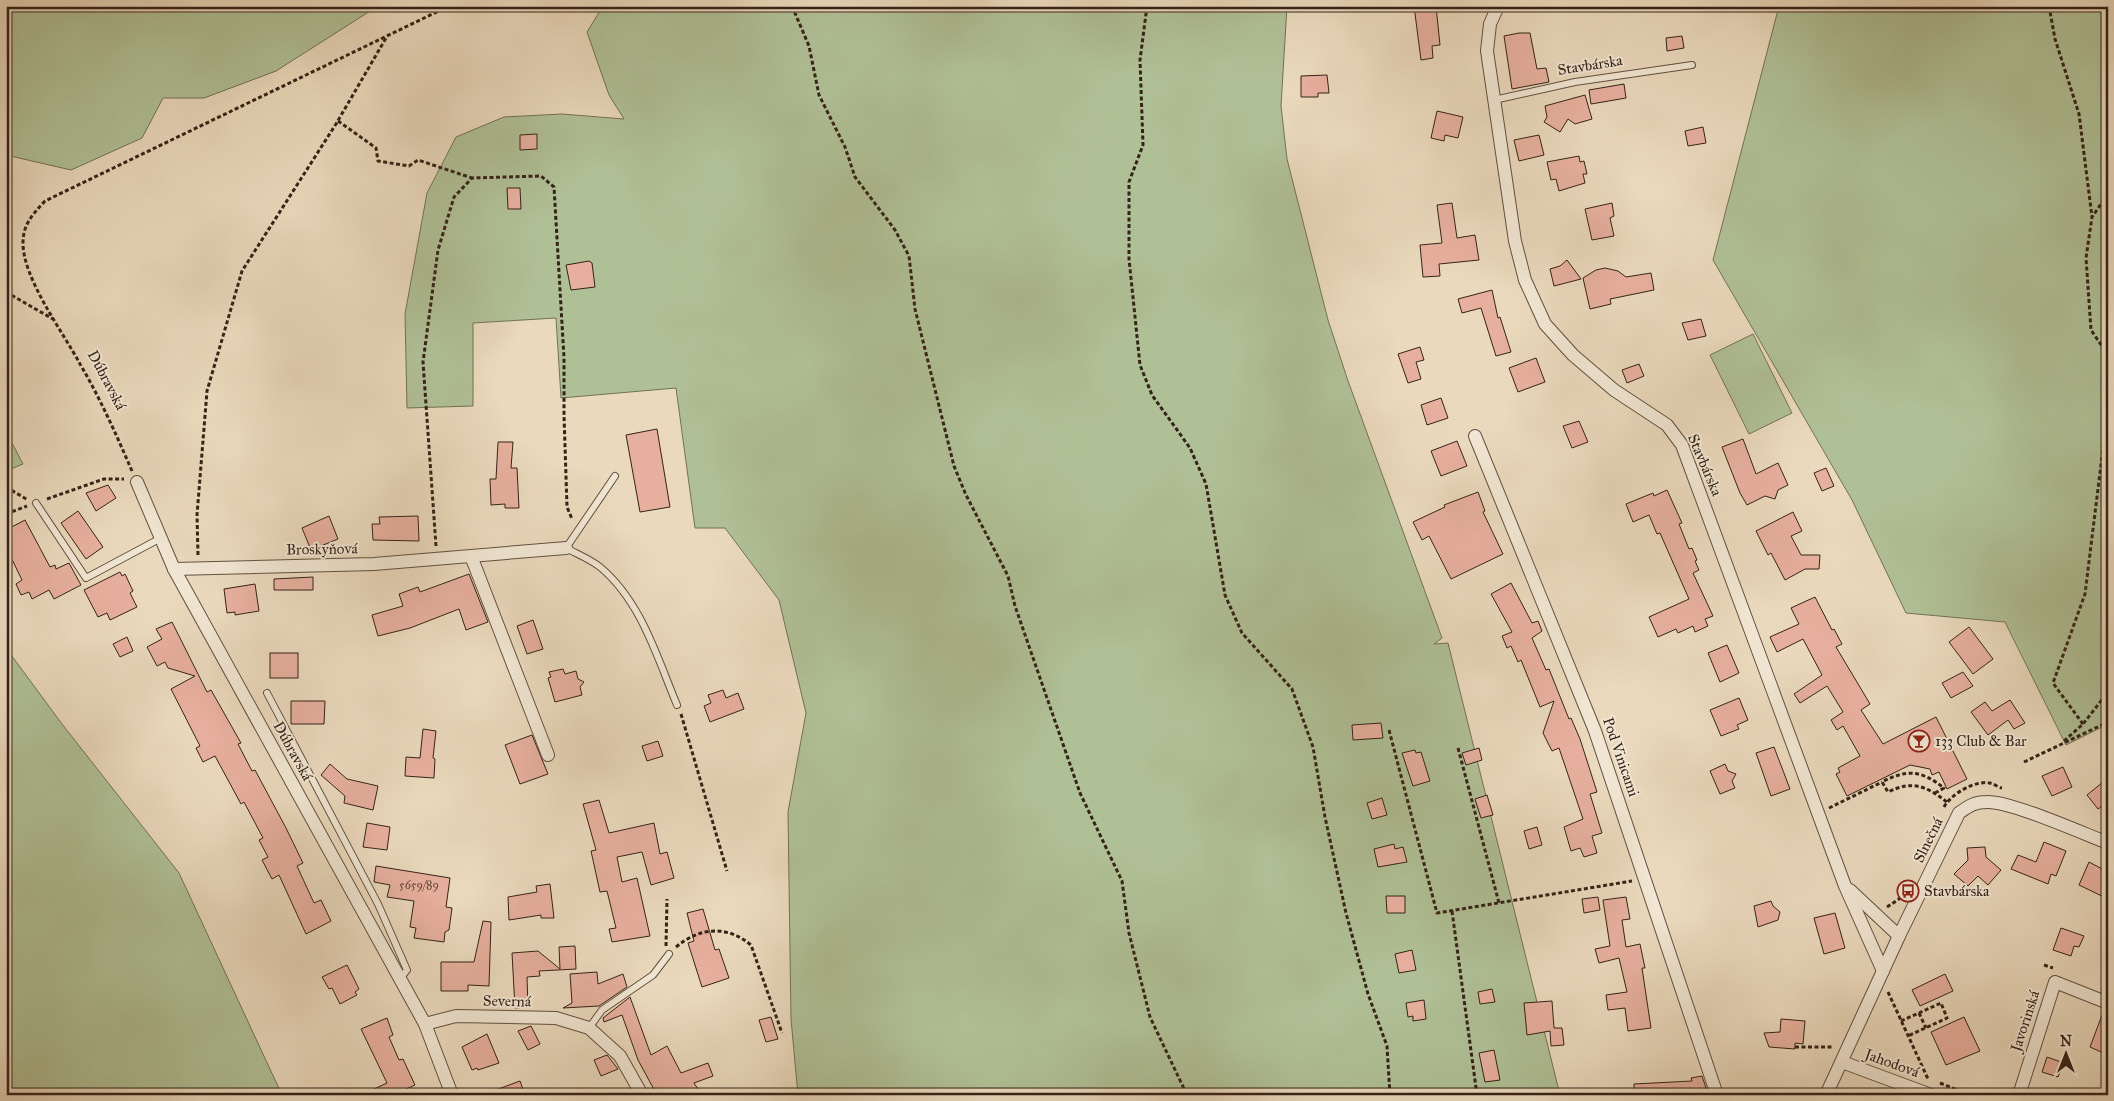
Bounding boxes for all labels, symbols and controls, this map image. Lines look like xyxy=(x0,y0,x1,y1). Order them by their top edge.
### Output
street label: Stavbárska xyxy=(1556,51,1624,79)
street label: Dúbravská xyxy=(84,347,130,413)
street label: Stavbárska xyxy=(1684,431,1726,499)
street label: Broskyňová xyxy=(286,539,359,559)
street label: Pod Vinicami xyxy=(1599,715,1643,799)
street label: Dúbravská xyxy=(269,718,317,784)
bar icon: 133 Club & Bar xyxy=(1907,729,1931,753)
place label: 133 Club & Bar xyxy=(1935,732,2027,750)
street label: Slnečná xyxy=(1909,814,1947,865)
house number: 5659/89 xyxy=(399,878,439,892)
bus stop icon: Stavbárska xyxy=(1896,879,1920,903)
place label: Stavbárska xyxy=(1924,882,1990,900)
street label: Javorinská xyxy=(2006,988,2044,1056)
street label: Severná xyxy=(483,992,532,1010)
north arrow xyxy=(2042,1028,2092,1078)
text: N xyxy=(2060,1033,2072,1050)
street label: Jahodová xyxy=(1860,1044,1922,1082)

